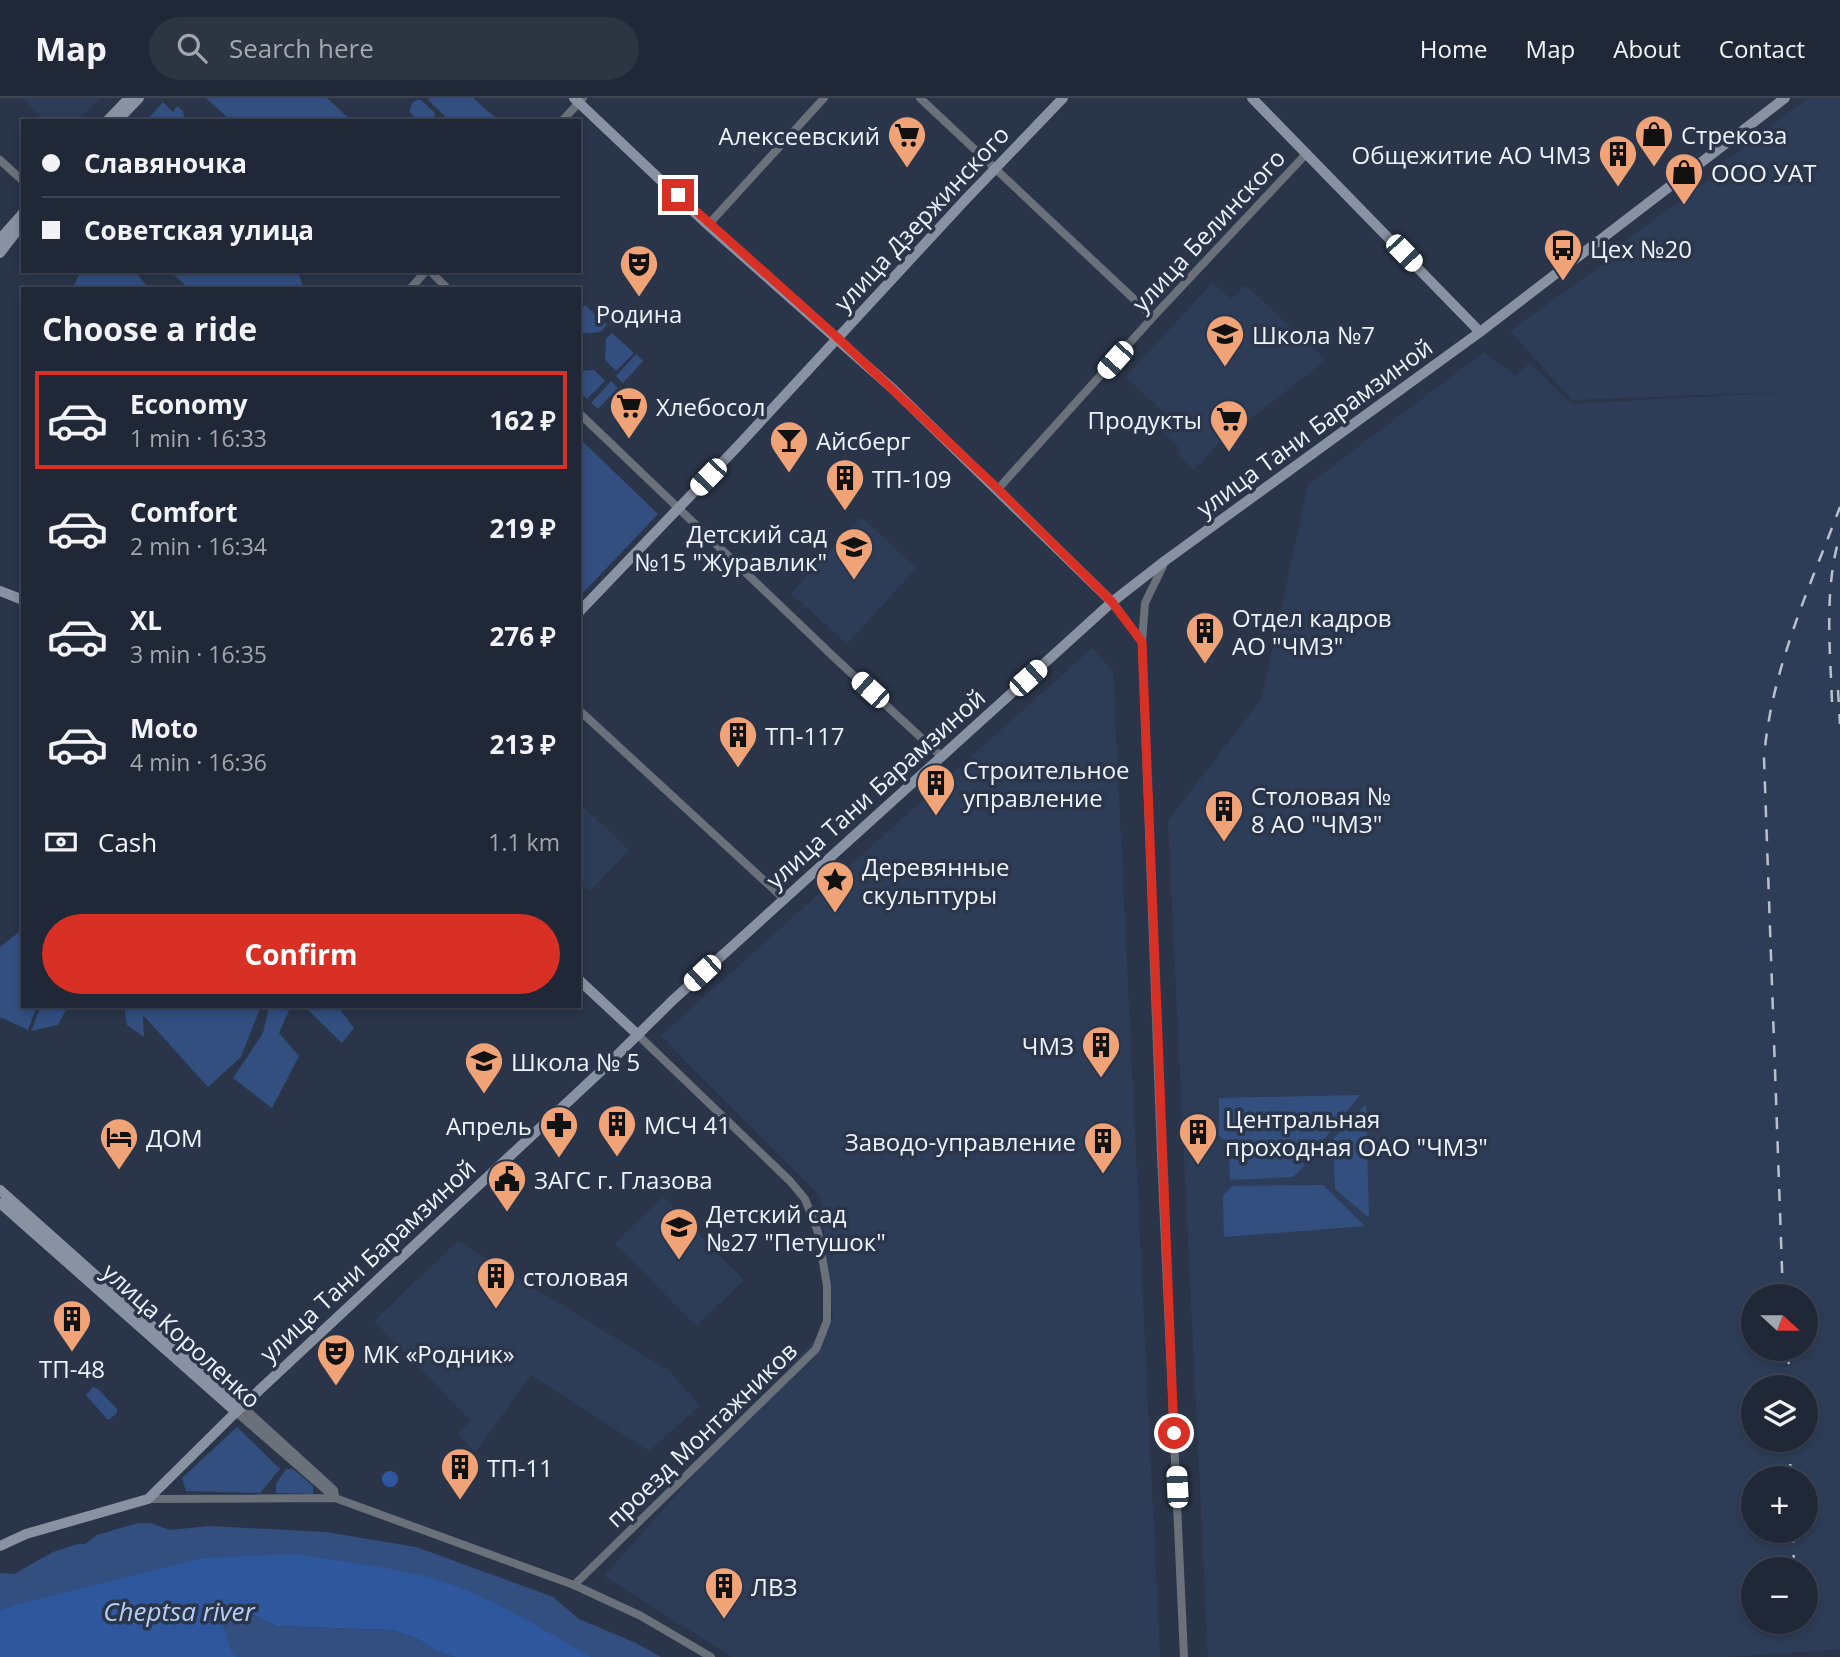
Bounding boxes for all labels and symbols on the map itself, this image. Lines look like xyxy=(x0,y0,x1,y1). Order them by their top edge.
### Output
shop icon: Стрекоза xyxy=(1633,113,1675,168)
supermarket icon: Алексеевский xyxy=(886,114,928,169)
street label: улица Дзержинского xyxy=(826,118,1016,318)
place label: Стрекоза xyxy=(1681,118,1787,151)
place label: Алексеевский xyxy=(719,119,880,152)
building icon: Общежитие АО ЧМЗ xyxy=(1597,133,1639,188)
place label: Общежитие АО ЧМЗ xyxy=(1352,138,1591,171)
street label: улица Белинского xyxy=(1124,142,1292,318)
shop icon: ООО УАТ xyxy=(1663,151,1705,206)
place label: ООО УАТ xyxy=(1711,156,1816,189)
route end xyxy=(662,179,694,211)
bus stop icon: Цех №20 xyxy=(1542,227,1584,282)
car xyxy=(1382,231,1427,275)
place label: Цех №20 xyxy=(1590,232,1692,265)
theatre icon: Родина xyxy=(618,243,660,298)
place label: Родина xyxy=(596,297,682,330)
school or university icon: Школа №7 xyxy=(1204,313,1246,368)
place label: Школа №7 xyxy=(1252,318,1375,351)
street label: улица Тани Барамзиной xyxy=(1189,330,1439,524)
car xyxy=(1094,337,1137,383)
supermarket icon: Хлебосол xyxy=(608,385,650,440)
place label: Хлебосол xyxy=(656,390,765,423)
supermarket icon: Продукты xyxy=(1208,398,1250,453)
place label: Продукты xyxy=(1087,403,1202,436)
bar icon: Айсберг xyxy=(768,419,810,474)
place label: Айсберг xyxy=(816,424,911,457)
car xyxy=(686,455,731,499)
building icon: ТП-109 xyxy=(824,457,866,512)
place label: ТП-109 xyxy=(872,462,952,495)
place label: Детский сад №15 "Журавлик" xyxy=(634,517,827,578)
school or university icon: Детский сад №15 "Журавлик" xyxy=(833,526,875,581)
place label: Отдел кадров АО "ЧМЗ" xyxy=(1232,601,1392,662)
building icon: Отдел кадров АО "ЧМЗ" xyxy=(1184,610,1226,665)
car xyxy=(1006,656,1051,700)
car xyxy=(848,668,893,712)
street label: улица Тани Барамзиной xyxy=(758,681,992,895)
building icon: ТП-117 xyxy=(717,714,759,769)
place label: ТП-117 xyxy=(765,719,845,752)
place label: Строительное управление xyxy=(963,753,1130,814)
building icon: Строительное управление xyxy=(915,762,957,817)
place label: Столовая № 8 АО "ЧМЗ" xyxy=(1251,779,1391,840)
building icon: Столовая № 8 АО "ЧМЗ" xyxy=(1203,788,1245,843)
place label: Деревянные скульптуры xyxy=(862,850,1009,911)
place icon: Деревянные скульптуры xyxy=(814,859,856,914)
car xyxy=(680,951,725,995)
building icon: ЧМЗ xyxy=(1080,1024,1122,1079)
place label: ЧМЗ xyxy=(1022,1029,1074,1062)
school or university icon: Школа № 5 xyxy=(463,1040,505,1095)
place label: Школа № 5 xyxy=(511,1045,640,1078)
place label: Центральная проходная ОАО "ЧМЗ" xyxy=(1225,1102,1488,1163)
building icon: МСЧ 41 xyxy=(596,1103,638,1158)
pharmacy icon: Апрель xyxy=(538,1104,580,1159)
place label: МСЧ 41 xyxy=(644,1108,731,1141)
place label: Апрель xyxy=(446,1109,532,1142)
building icon: Центральная проходная ОАО "ЧМЗ" xyxy=(1177,1111,1219,1166)
hotel icon: ДОМ xyxy=(98,1116,140,1171)
building icon: Заводо-управление xyxy=(1082,1120,1124,1175)
place label: ДОМ xyxy=(146,1121,203,1154)
place label: Заводо-управление xyxy=(845,1125,1076,1158)
street label: улица Тани Барамзиной xyxy=(252,1151,482,1369)
public building icon: ЗАГС г. Глазова xyxy=(486,1158,528,1213)
place label: ЗАГС г. Глазова xyxy=(534,1163,713,1196)
place label: Детский сад №27 "Петушок" xyxy=(706,1197,886,1258)
school or university icon: Детский сад №27 "Петушок" xyxy=(658,1206,700,1261)
street label: улица Короленко xyxy=(96,1255,268,1415)
building icon: столовая xyxy=(475,1255,517,1310)
place label: столовая xyxy=(523,1260,629,1293)
north arrow xyxy=(1741,1284,1818,1362)
building icon: ТП-48 xyxy=(51,1298,93,1353)
theatre icon: МК «Родник» xyxy=(315,1332,357,1387)
street label: проезд Монтажников xyxy=(598,1334,804,1534)
place label: МК «Родник» xyxy=(363,1337,515,1370)
place label: ТП-48 xyxy=(39,1352,105,1385)
route start xyxy=(1158,1417,1190,1449)
building icon: ТП-11 xyxy=(439,1446,481,1501)
place label: ТП-11 xyxy=(487,1451,553,1484)
car xyxy=(1166,1465,1189,1509)
building icon: ЛВЗ xyxy=(703,1565,745,1620)
place label: ЛВЗ xyxy=(751,1570,797,1603)
water label: Cheptsa river xyxy=(103,1593,256,1629)

